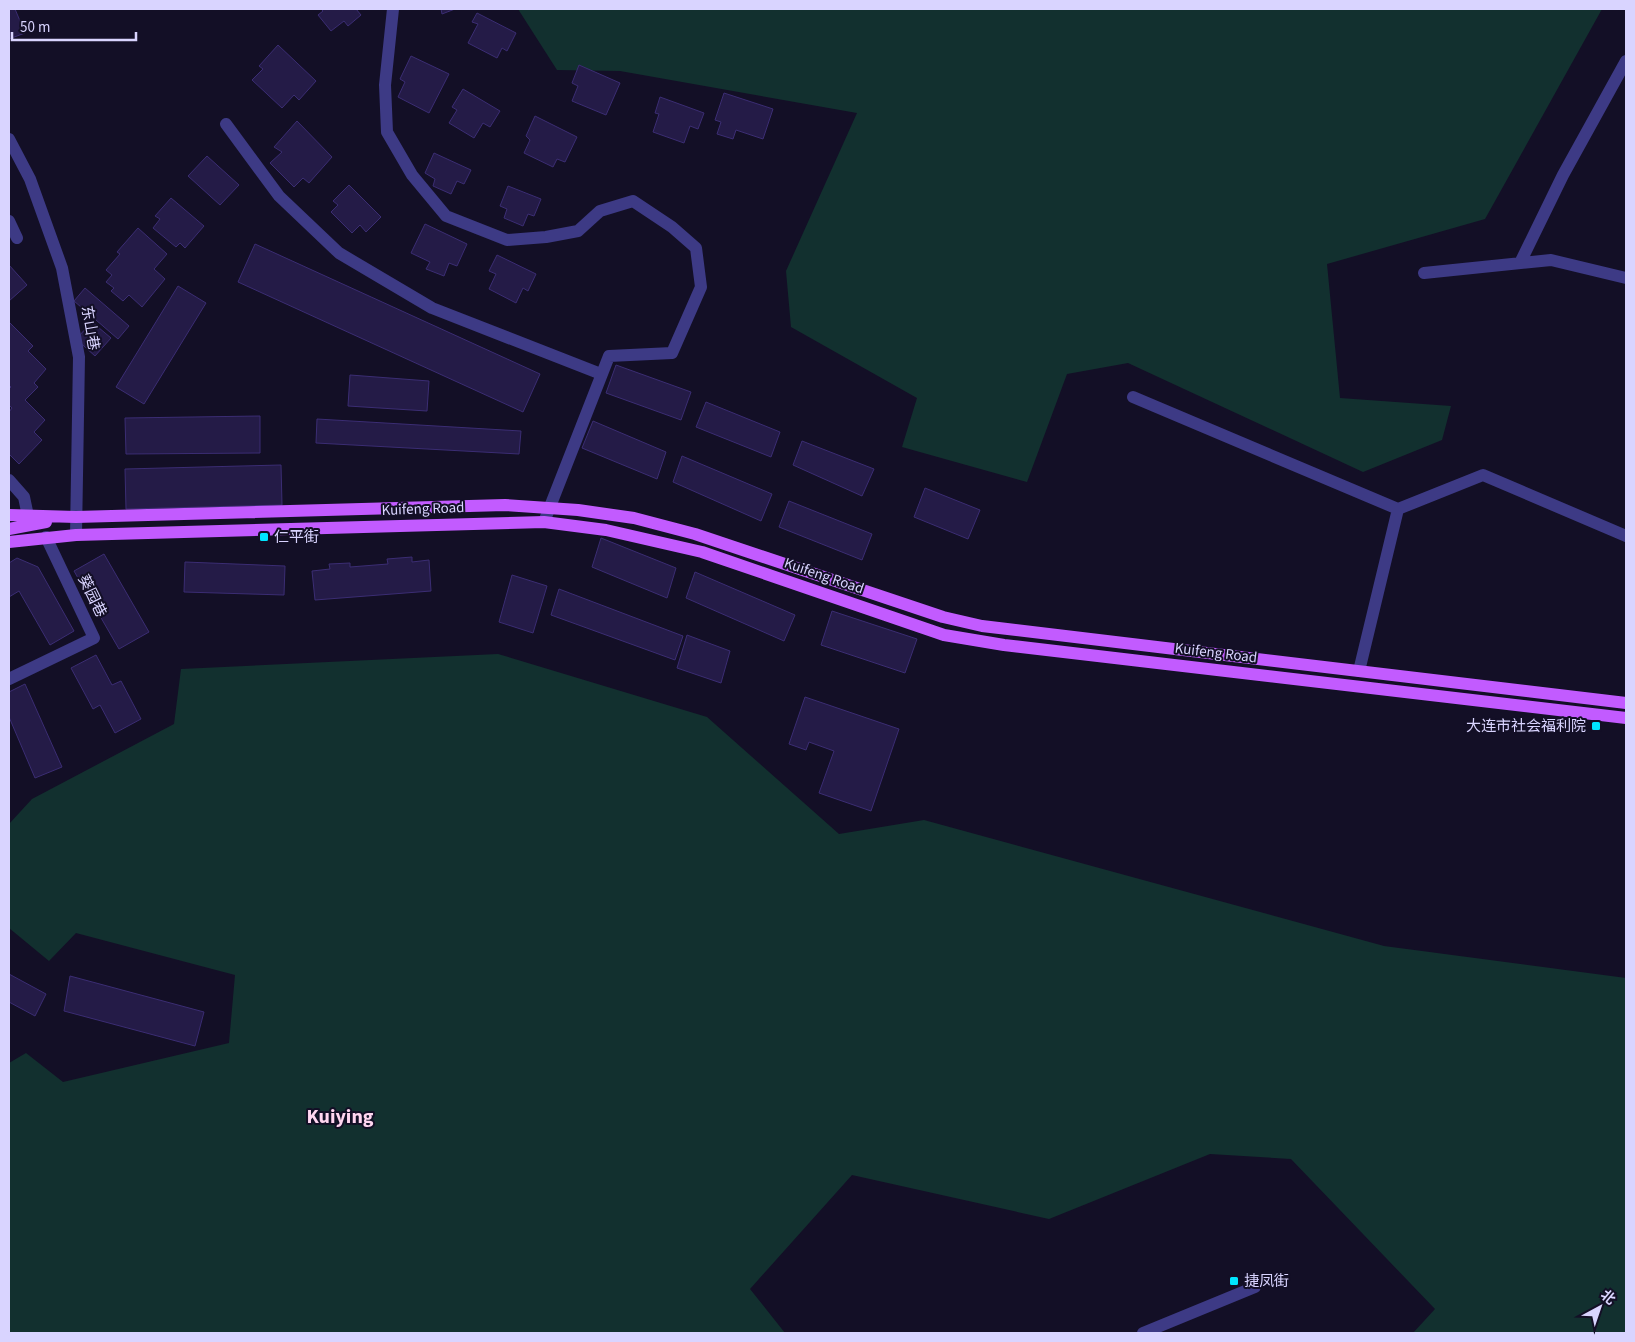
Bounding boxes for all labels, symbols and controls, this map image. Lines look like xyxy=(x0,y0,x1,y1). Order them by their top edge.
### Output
scale bar xyxy=(12,10,136,42)
text: 50 m xyxy=(20,17,50,38)
street label: 东山巷 xyxy=(76,304,104,352)
street label: Kuifeng Road xyxy=(381,497,465,521)
place label: 仁平街 xyxy=(274,527,319,548)
marker: 仁平街 xyxy=(258,531,270,543)
street label: Kuifeng Road xyxy=(781,553,867,599)
street label: 葵园巷 xyxy=(73,571,111,621)
street label: Kuifeng Road xyxy=(1174,638,1258,668)
place label: 大连市社会福利院 xyxy=(1466,716,1586,737)
marker: 大连市社会福利院 xyxy=(1590,720,1602,732)
district label: Kuiying xyxy=(307,1103,374,1131)
place label: 捷凤街 xyxy=(1244,1271,1289,1292)
marker: 捷凤街 xyxy=(1228,1275,1240,1287)
north arrow xyxy=(1575,1282,1625,1332)
text: 北 xyxy=(1596,1286,1620,1310)

